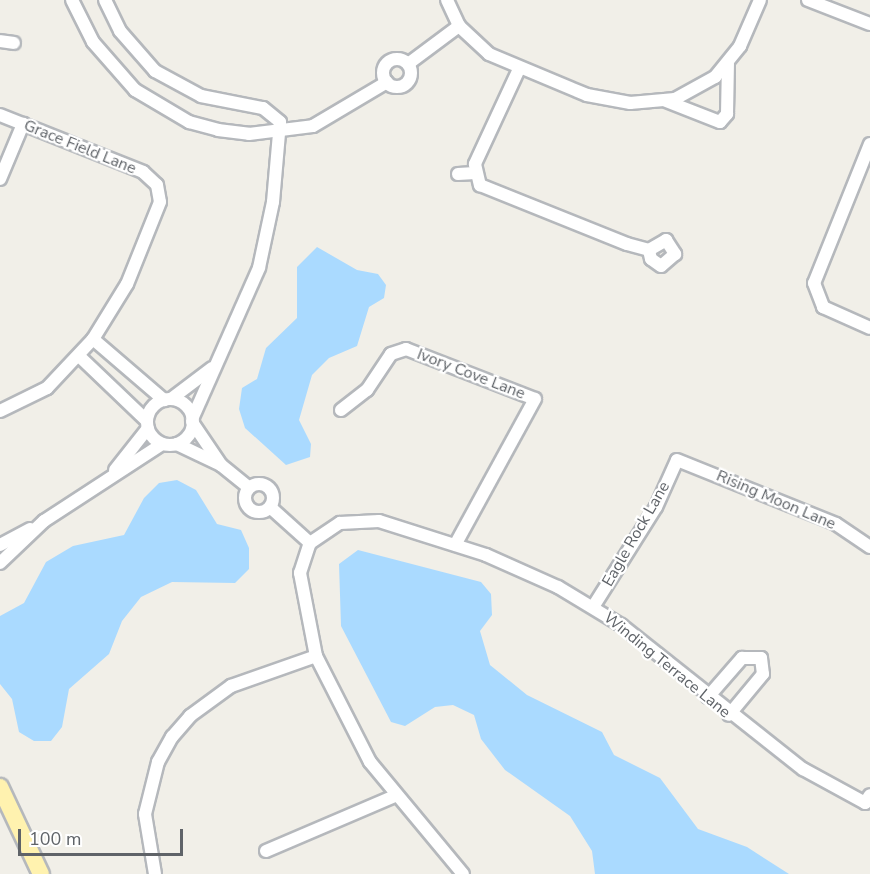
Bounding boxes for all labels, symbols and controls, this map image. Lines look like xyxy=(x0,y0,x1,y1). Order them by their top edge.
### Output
street label: Grace Field Lane xyxy=(21,116,139,178)
street label: Ivory Cove Lane xyxy=(414,345,528,403)
street label: Rising Moon Lane xyxy=(713,466,839,534)
street label: Eagle Rock Lane xyxy=(598,478,674,590)
street label: Winding Terrace Lane xyxy=(600,608,734,722)
scale bar xyxy=(21,817,186,855)
text: 100 m xyxy=(29,827,81,851)

